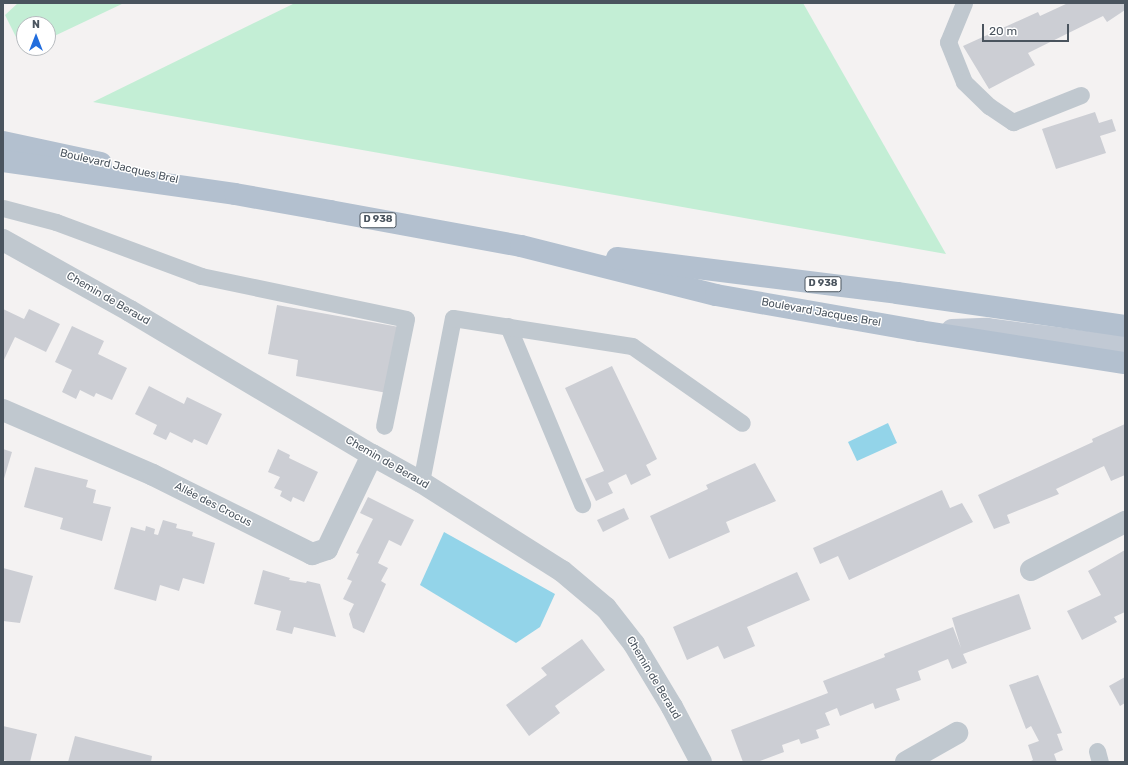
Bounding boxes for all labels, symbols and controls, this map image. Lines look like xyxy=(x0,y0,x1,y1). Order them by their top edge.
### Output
north arrow xyxy=(16,16,56,56)
scale bar xyxy=(984,16,1071,42)
text: N xyxy=(32,18,40,31)
text: 20 m xyxy=(989,24,1017,38)
street label: Boulevard Jacques Brel xyxy=(58,147,180,187)
road number: D 938 xyxy=(359,212,397,228)
street label: Chemin de Beraud xyxy=(64,270,152,328)
road number: D 938 xyxy=(804,276,842,292)
street label: Boulevard Jacques Brel xyxy=(760,296,882,330)
street label: Chemin de Beraud xyxy=(343,434,431,492)
street label: Allée des Crocus xyxy=(172,480,254,530)
street label: Chemin de Beraud xyxy=(623,634,683,722)

